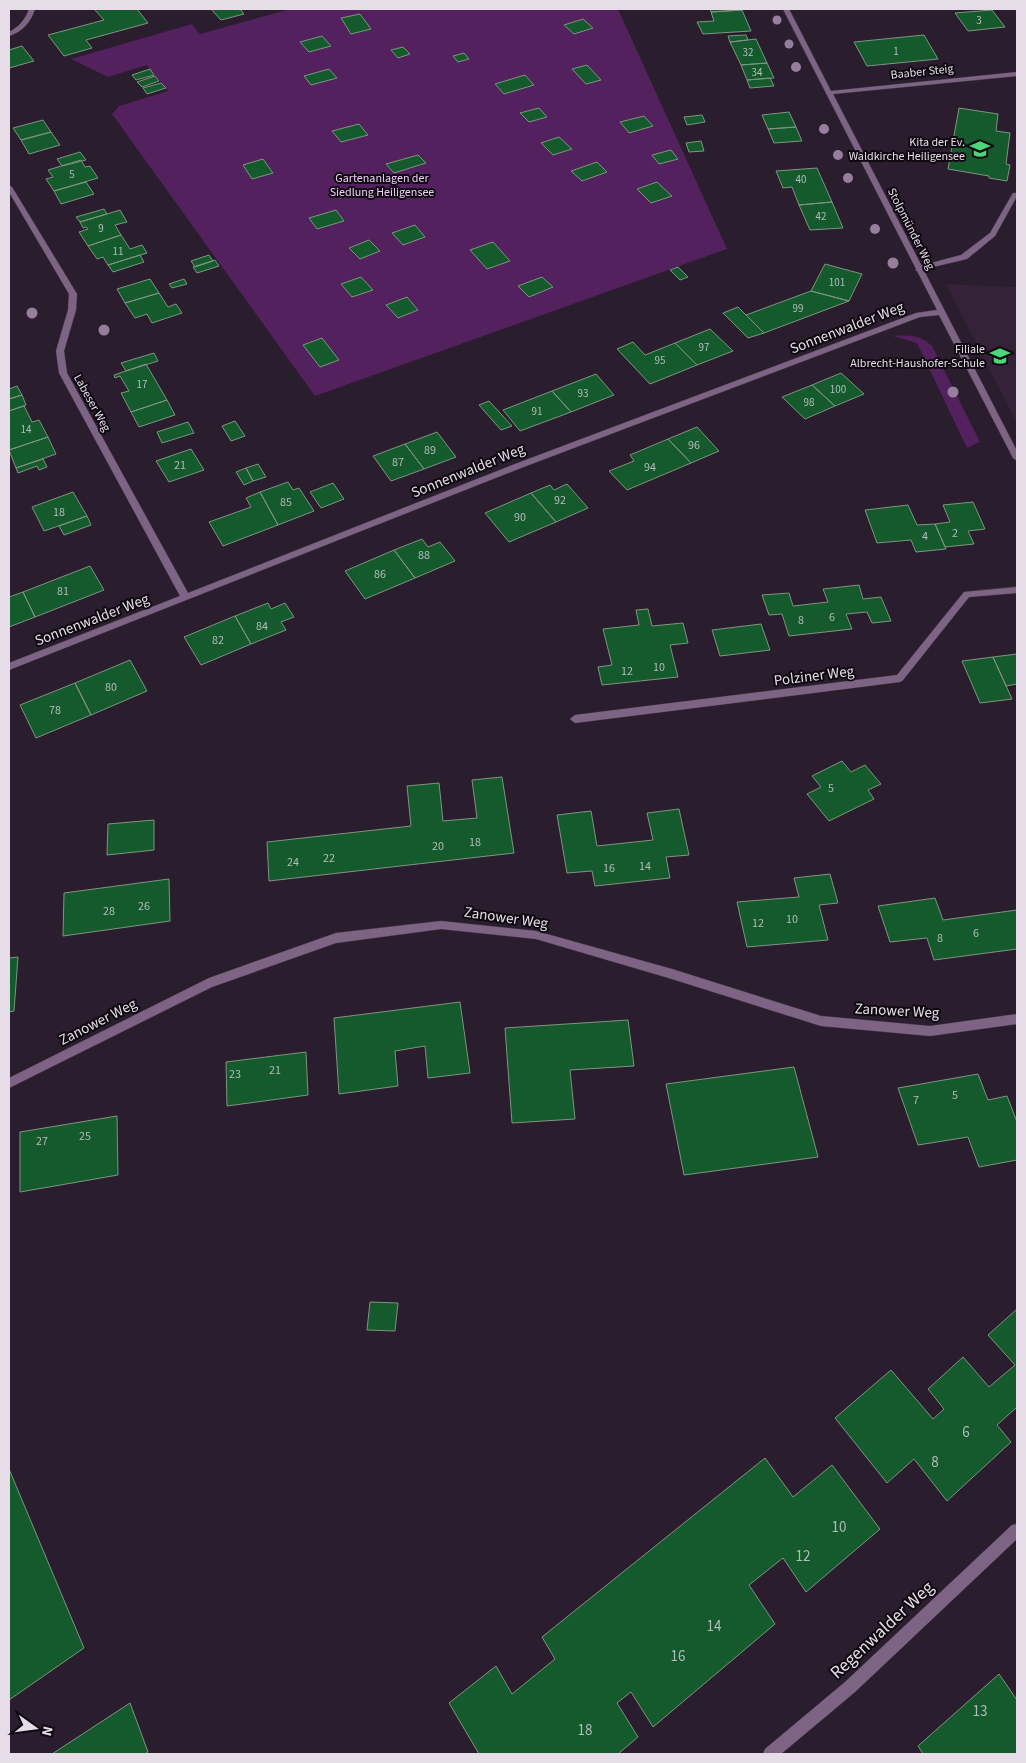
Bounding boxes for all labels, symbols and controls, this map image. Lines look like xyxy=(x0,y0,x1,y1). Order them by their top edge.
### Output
house number: 3 xyxy=(976,13,982,28)
house number: 1 xyxy=(893,44,899,59)
house number: 32 xyxy=(743,45,753,60)
street label: Baaber Steig xyxy=(890,60,954,84)
house number: 34 xyxy=(752,65,763,80)
place label: Kita der Ev. Waldkirche Heiligensee xyxy=(849,134,965,165)
school or university icon: Kita der Ev. Waldkirche Heiligensee xyxy=(969,138,991,160)
house number: 5 xyxy=(69,167,75,182)
park label: Gartenanlagen der Siedlung Heiligensee xyxy=(330,170,434,201)
house number: 40 xyxy=(796,172,806,187)
street label: Stolpmünder Weg xyxy=(883,185,939,273)
house number: 42 xyxy=(816,209,826,224)
house number: 9 xyxy=(98,221,104,236)
house number: 11 xyxy=(113,244,123,259)
house number: 101 xyxy=(829,275,845,290)
street label: Sonnenwalder Weg xyxy=(787,296,908,359)
house number: 99 xyxy=(793,301,803,316)
house number: 97 xyxy=(699,340,709,355)
place label: Filiale Albrecht-Haushofer-Schule xyxy=(850,341,985,372)
school or university icon: Filiale Albrecht-Haushofer-Schule xyxy=(989,345,1011,367)
house number: 95 xyxy=(655,353,665,368)
street label: Labeser Weg xyxy=(69,371,115,435)
house number: 17 xyxy=(137,377,147,392)
house number: 100 xyxy=(830,382,846,397)
house number: 93 xyxy=(578,386,588,401)
house number: 98 xyxy=(804,395,815,410)
house number: 91 xyxy=(532,404,542,419)
house number: 14 xyxy=(21,422,32,437)
house number: 96 xyxy=(688,437,700,454)
street label: Sonnenwalder Weg xyxy=(408,438,528,503)
house number: 89 xyxy=(424,442,436,459)
house number: 87 xyxy=(392,454,404,471)
house number: 21 xyxy=(174,457,186,474)
house number: 94 xyxy=(644,459,656,476)
house number: 92 xyxy=(554,492,566,509)
house number: 85 xyxy=(280,494,292,511)
house number: 18 xyxy=(53,504,65,521)
house number: 90 xyxy=(514,509,526,526)
house number: 2 xyxy=(952,525,958,542)
house number: 4 xyxy=(922,528,928,545)
house number: 88 xyxy=(418,547,430,564)
house number: 86 xyxy=(374,566,386,583)
house number: 81 xyxy=(57,583,69,600)
street label: Sonnenwalder Weg xyxy=(32,588,153,651)
house number: 6 xyxy=(829,609,835,626)
house number: 8 xyxy=(798,612,804,629)
house number: 84 xyxy=(256,618,268,635)
house number: 82 xyxy=(212,632,224,649)
house number: 10 xyxy=(653,659,665,676)
street label: Polziner Weg xyxy=(773,661,856,691)
house number: 12 xyxy=(621,663,633,680)
house number: 80 xyxy=(105,679,117,696)
house number: 78 xyxy=(49,702,61,719)
house number: 5 xyxy=(828,780,834,797)
house number: 18 xyxy=(469,834,481,851)
house number: 20 xyxy=(432,838,444,855)
house number: 22 xyxy=(323,850,335,867)
house number: 24 xyxy=(287,854,299,871)
house number: 14 xyxy=(639,858,651,875)
house number: 16 xyxy=(603,860,615,877)
house number: 26 xyxy=(138,898,150,915)
street label: Zanower Weg xyxy=(463,902,550,934)
house number: 28 xyxy=(103,903,115,920)
house number: 10 xyxy=(786,911,798,928)
house number: 12 xyxy=(752,915,764,932)
house number: 6 xyxy=(973,925,979,942)
house number: 8 xyxy=(937,930,943,947)
street label: Zanower Weg xyxy=(55,993,141,1051)
street label: Zanower Weg xyxy=(854,998,940,1024)
house number: 21 xyxy=(269,1062,281,1079)
house number: 23 xyxy=(229,1066,241,1083)
house number: 5 xyxy=(952,1087,958,1104)
house number: 7 xyxy=(913,1092,919,1109)
house number: 25 xyxy=(79,1128,91,1145)
house number: 27 xyxy=(36,1133,48,1150)
house number: 6 xyxy=(962,1422,970,1443)
house number: 8 xyxy=(931,1452,939,1473)
house number: 10 xyxy=(832,1517,846,1538)
house number: 12 xyxy=(796,1546,810,1567)
street label: Regenwalder Weg xyxy=(825,1575,939,1685)
house number: 14 xyxy=(707,1616,722,1637)
house number: 16 xyxy=(671,1646,685,1667)
house number: 13 xyxy=(973,1701,987,1722)
north arrow xyxy=(10,1703,60,1753)
house number: 18 xyxy=(578,1720,592,1741)
text: N xyxy=(36,1724,57,1738)

